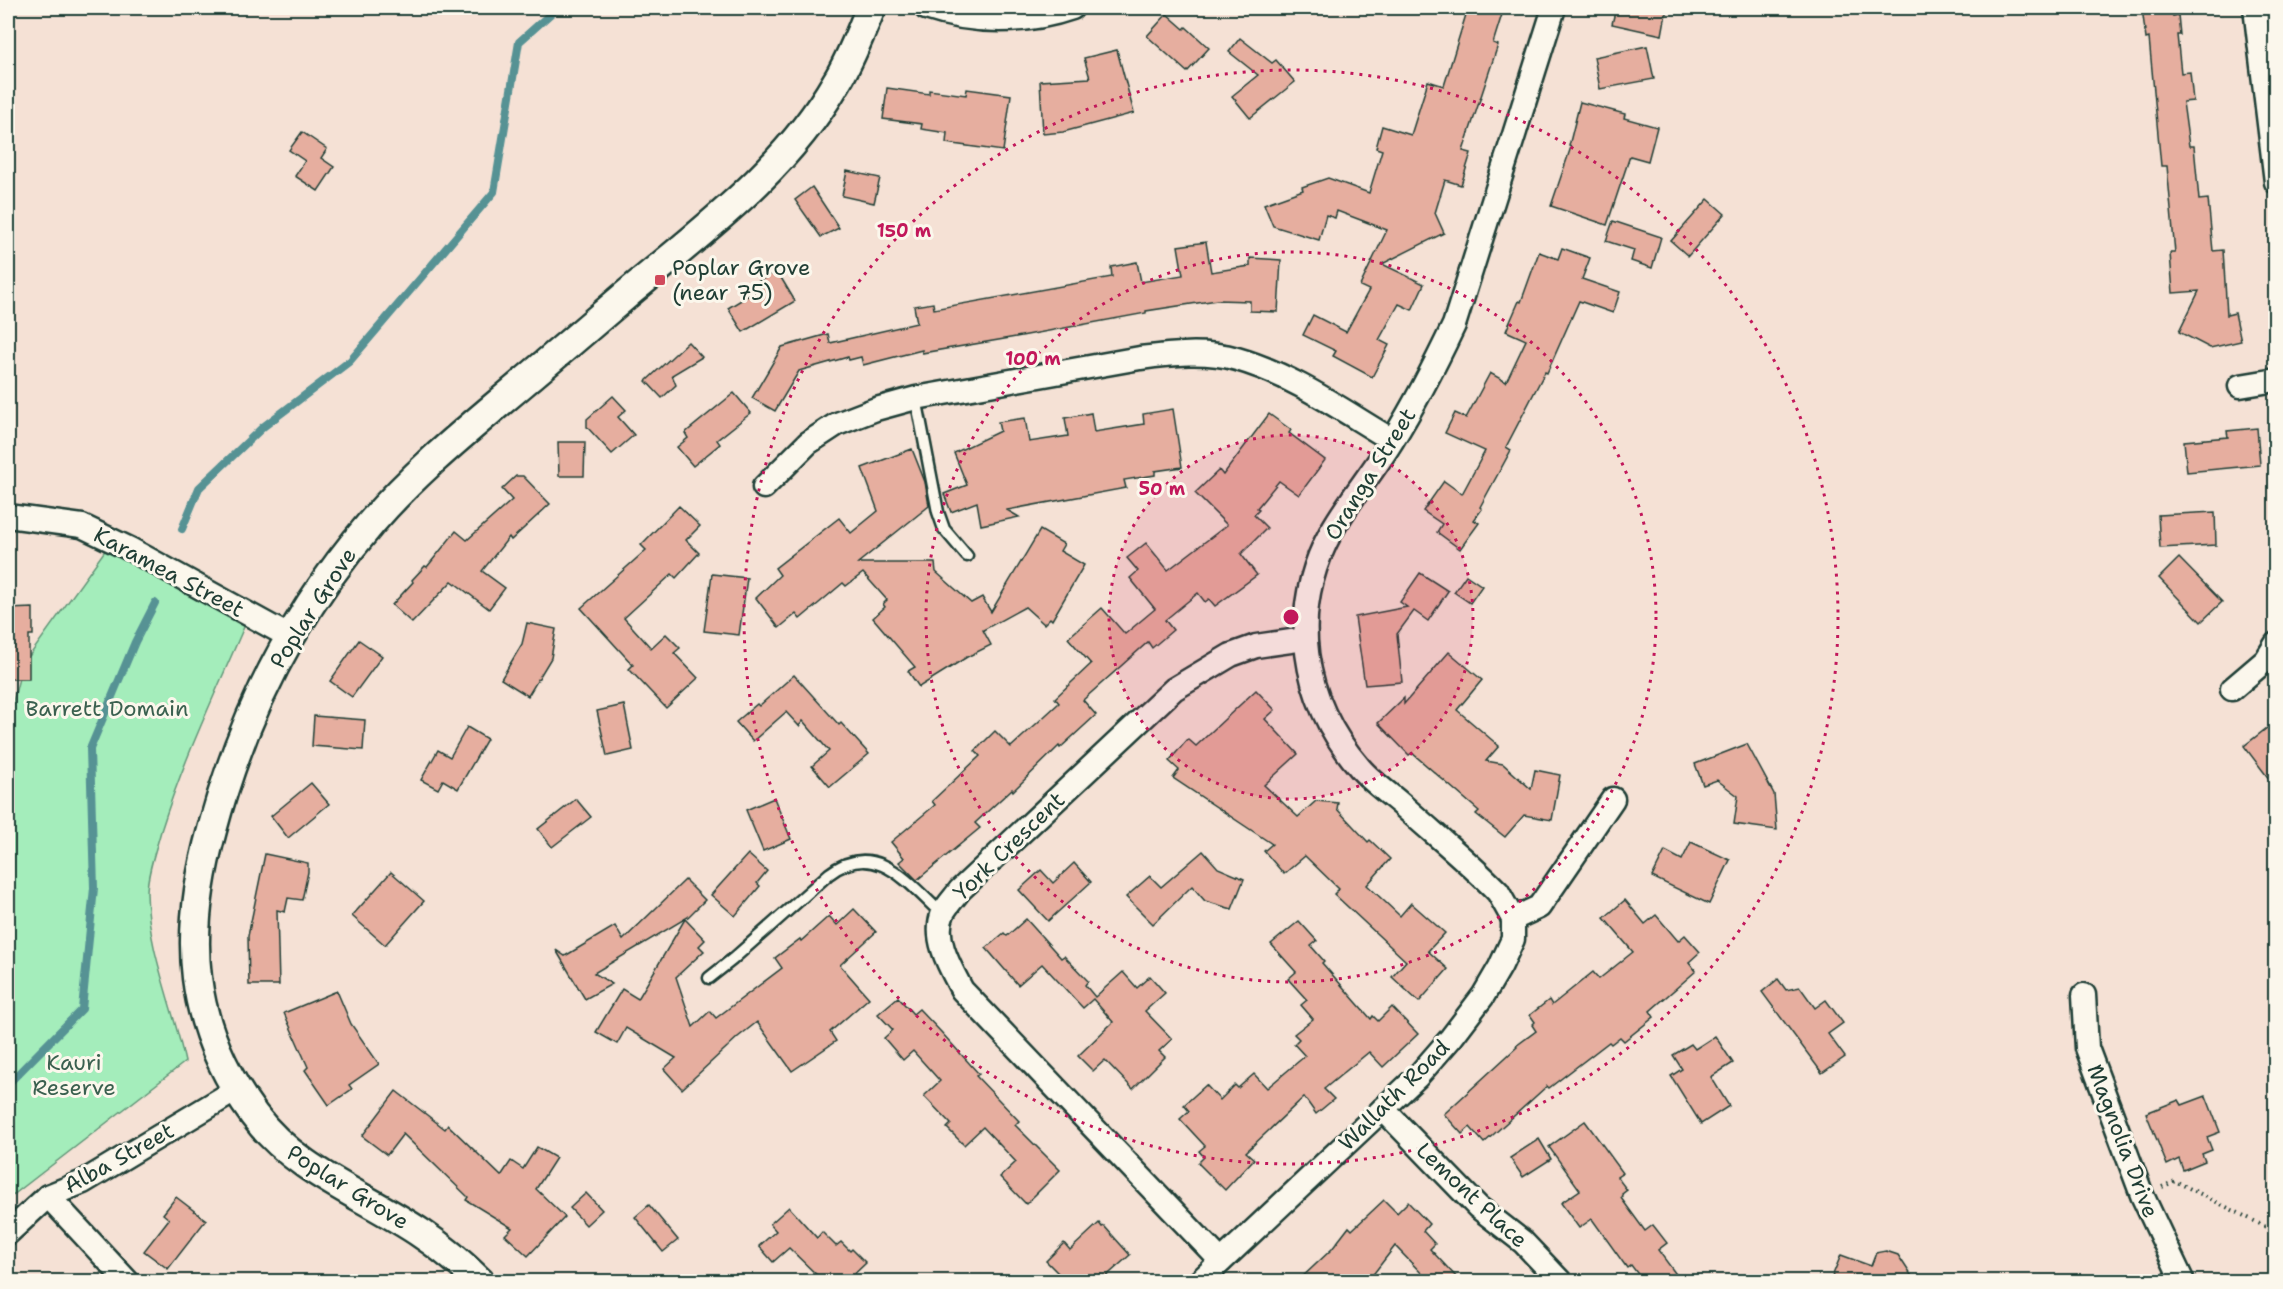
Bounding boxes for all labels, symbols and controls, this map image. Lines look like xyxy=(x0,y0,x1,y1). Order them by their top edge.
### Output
text: 150 m xyxy=(877,219,932,243)
place label: Poplar Grove (near 75) xyxy=(672,253,810,307)
marker: Poplar Grove (near 75) xyxy=(653,273,667,287)
text: 100 m xyxy=(1005,347,1061,371)
street label: Oranga Street xyxy=(1318,402,1422,546)
text: 50 m xyxy=(1139,477,1186,501)
street label: Karamea Street xyxy=(89,520,249,624)
street label: Poplar Grove xyxy=(263,542,363,674)
centre of rings xyxy=(1281,607,1301,627)
park label: Barrett Domain xyxy=(26,694,189,723)
street label: York Crescent xyxy=(947,785,1071,907)
street label: Wallath Road xyxy=(1332,1033,1456,1157)
park label: Kauri Reserve xyxy=(32,1048,116,1102)
street label: Magnolia Drive xyxy=(2080,1060,2166,1222)
street label: Alba Street xyxy=(59,1116,179,1200)
street label: Lemont Place xyxy=(1410,1136,1534,1254)
street label: Poplar Grove xyxy=(282,1138,414,1236)

